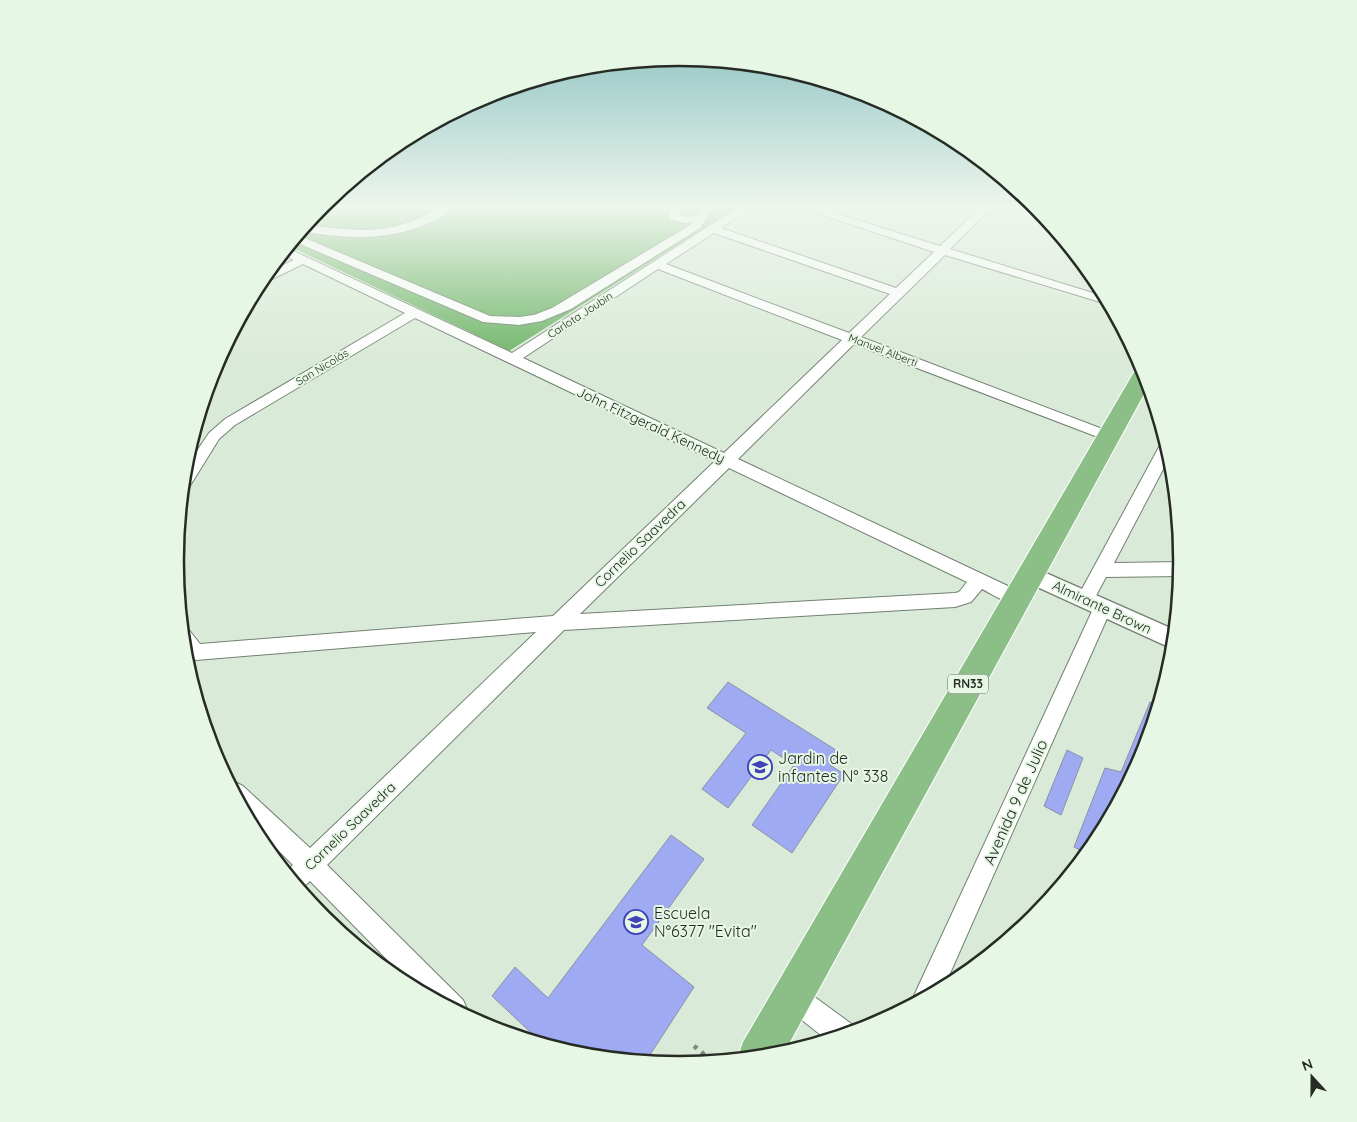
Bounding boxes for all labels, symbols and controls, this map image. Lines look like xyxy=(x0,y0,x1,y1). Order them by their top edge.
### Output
street label: Carlota Joubin xyxy=(545,289,615,341)
street label: Manuel Alberti xyxy=(846,330,920,370)
street label: San Nicolás xyxy=(293,346,351,388)
street label: John Fitzgerald Kennedy xyxy=(574,383,728,467)
street label: Cornelio Saavedra xyxy=(591,495,689,591)
street label: Almirante Brown xyxy=(1049,576,1155,638)
road number: RN33 xyxy=(948,674,988,694)
street label: Avenida 9 de Julio xyxy=(978,736,1052,868)
place label: Jardin de infantes N° 338 xyxy=(778,748,888,786)
school or university icon: Jardin de infantes N° 338 xyxy=(747,754,773,780)
street label: Cornelio Saavedra xyxy=(301,778,399,874)
place label: Escuela N°6377 "Evita" xyxy=(654,903,757,941)
school or university icon: Escuela N°6377 "Evita" xyxy=(623,909,649,935)
north arrow xyxy=(1287,1052,1337,1102)
text: N xyxy=(1299,1055,1315,1075)

